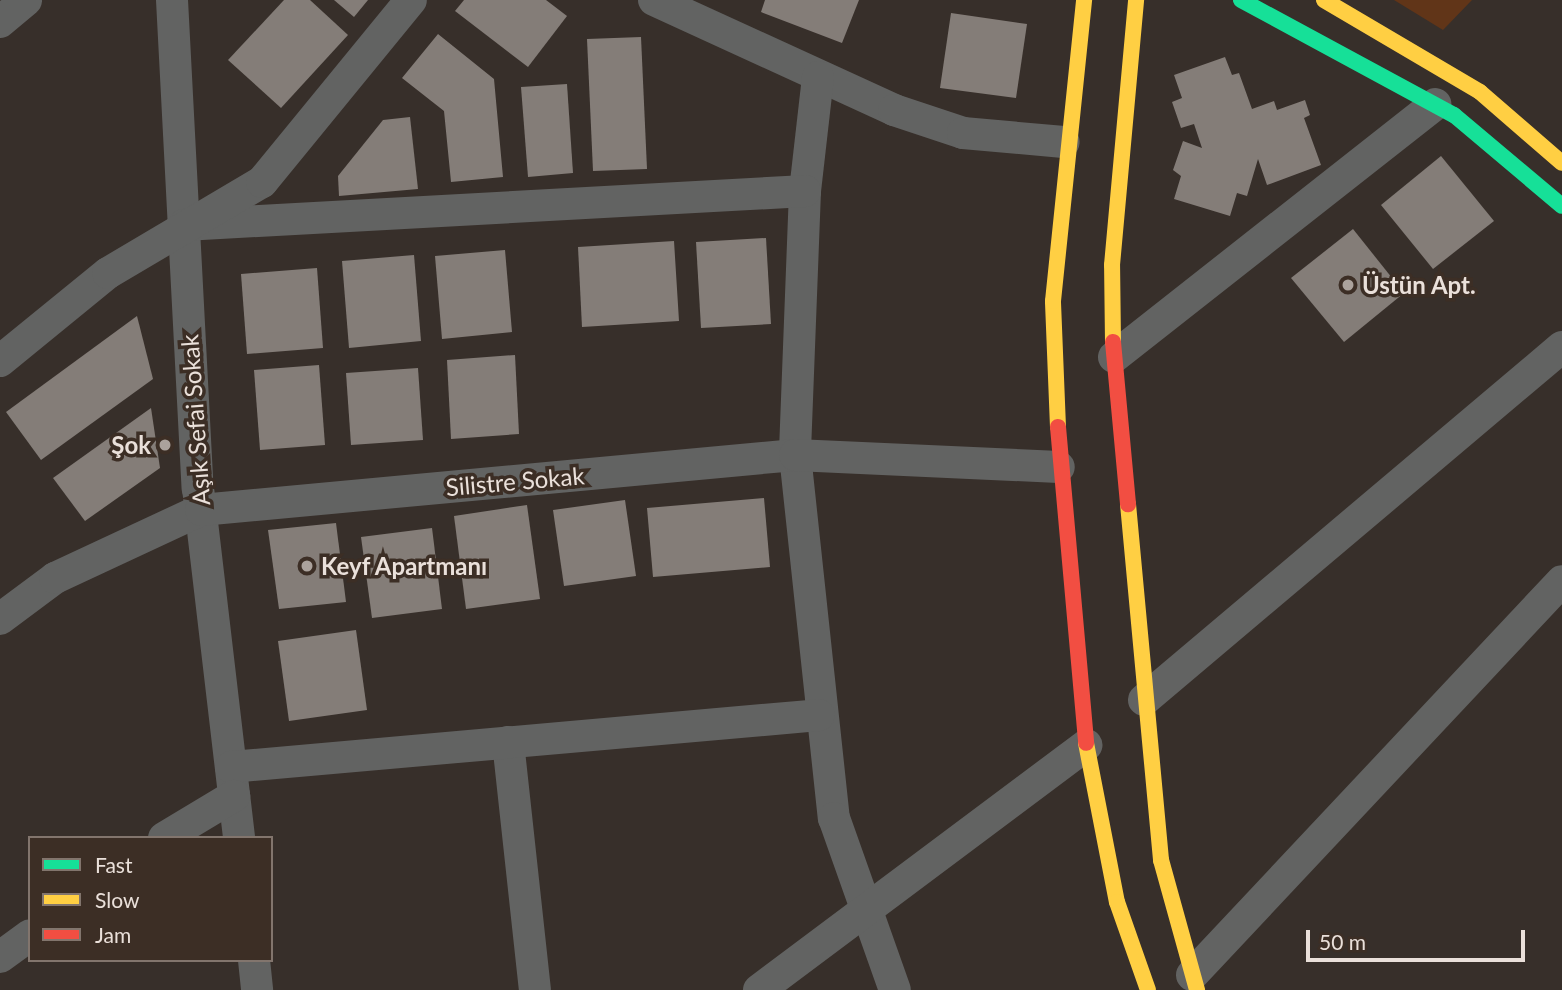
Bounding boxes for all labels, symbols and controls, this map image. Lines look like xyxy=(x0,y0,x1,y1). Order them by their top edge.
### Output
place label: Üstün Apt. xyxy=(1362,271,1476,299)
marker: Üstün Apt. xyxy=(1340,277,1356,293)
street label: Aşık Sefai Sokak xyxy=(175,334,215,506)
place label: Şok xyxy=(111,431,151,459)
marker: Şok xyxy=(157,437,173,453)
street label: Silistre Sokak xyxy=(444,461,586,501)
place label: Keyf Apartmanı xyxy=(321,552,488,580)
marker: Keyf Apartmanı xyxy=(299,558,315,574)
legend xyxy=(28,836,273,962)
text: Fast xyxy=(95,852,132,877)
text: Slow xyxy=(95,887,139,912)
scale bar xyxy=(1310,916,1529,960)
text: Jam xyxy=(95,922,131,947)
text: 50 m xyxy=(1319,929,1366,954)

